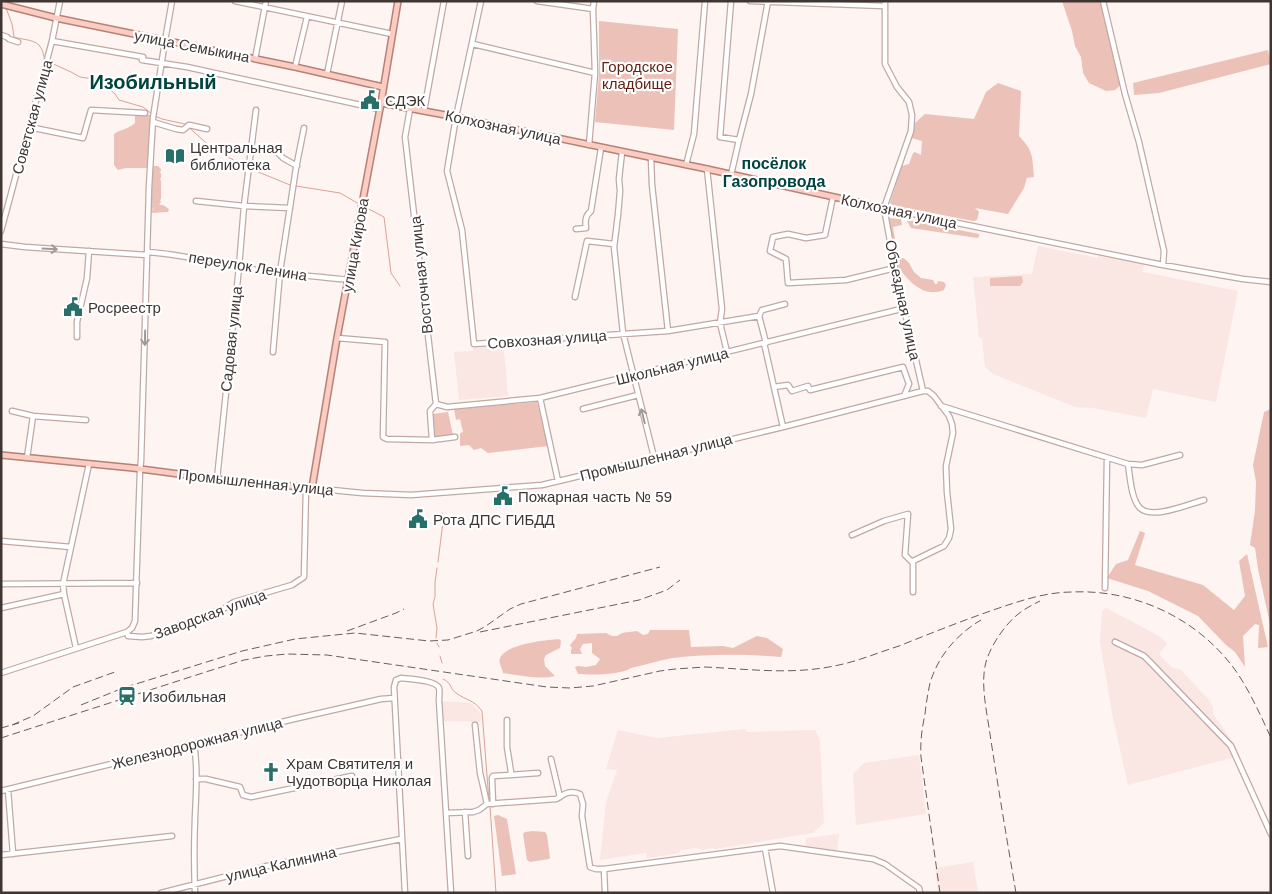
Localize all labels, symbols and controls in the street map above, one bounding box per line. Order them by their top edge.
street label: улица Семыкина [133,26,252,66]
street label: Советская улица [9,57,56,176]
park label: Городское кладбище [601,58,673,92]
district label: Изобильный [89,71,217,93]
public building icon: СДЭК [359,89,381,111]
place label: СДЭК [385,92,425,109]
street label: Колхозная улица [443,106,563,148]
place label: Центральная библиотека [190,139,283,173]
library icon: Центральная библиотека [164,145,186,167]
district label: посёлок Газопровода [723,155,825,190]
street label: Колхозная улица [839,190,959,232]
street label: улица Кирова [338,196,372,293]
street label: Восточная улица [406,215,436,335]
street label: Объездная улица [882,238,924,362]
one-way arrow [42,244,58,253]
street label: переулок Ленина [188,248,309,284]
street label: Садовая улица [217,285,245,393]
public building icon: Росреестр [62,296,84,318]
place label: Росреестр [88,299,161,316]
street label: Совхозная улица [487,326,608,352]
one-way arrow [140,330,150,346]
street label: Школьная улица [614,344,731,388]
one-way arrow [638,409,648,425]
street label: Промышленная улица [578,430,734,484]
street label: Промышленная улица [177,465,335,499]
public building icon: Пожарная часть № 59 [492,485,514,507]
place label: Пожарная часть № 59 [518,488,672,505]
public building icon: Рота ДПС ГИБДД [407,508,429,530]
place label: Рота ДПС ГИБДД [433,511,555,528]
street label: Заводская улица [152,586,269,642]
station icon: Изобильная [116,685,138,707]
place label: Изобильная [142,688,226,705]
street label: Железнодорожная улица [110,713,285,772]
place label: Храм Святителя и Чудотворца Николая [286,755,431,789]
church icon: Храм Святителя и Чудотворца Николая [260,761,282,783]
street label: улица Калинина [224,843,339,885]

